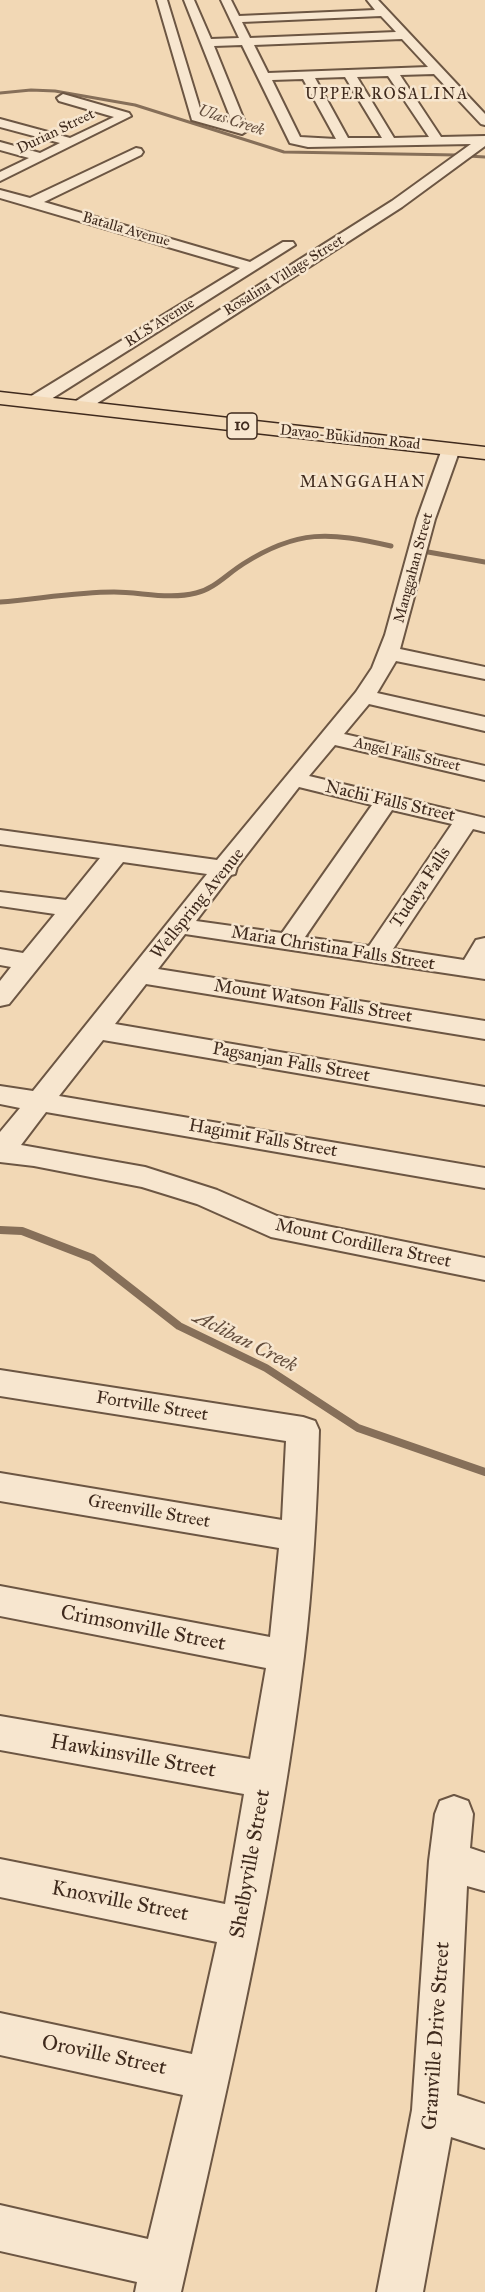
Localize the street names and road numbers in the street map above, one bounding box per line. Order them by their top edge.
street label: Durian Street [14,105,98,159]
street label: Batalla Avenue [80,209,172,251]
street label: Rosalina Village Street [221,232,347,320]
street label: RLS Avenue [122,295,198,351]
road number: 10 [227,413,257,439]
street label: Davao-Bukidnon Road [279,422,421,454]
street label: Manggahan Street [391,511,437,625]
street label: Angel Falls Street [352,734,462,776]
street label: Nachi Falls Street [323,777,457,827]
street label: Tudaya Falls [386,843,456,933]
street label: Wellspring Avenue [147,844,249,964]
street label: Maria Christina Falls Street [229,922,437,976]
street label: Mount Watson Falls Street [212,976,414,1028]
street label: Pagsanjan Falls Street [211,1039,371,1087]
street label: Hagimit Falls Street [187,1115,339,1163]
street label: Mount Cordillera Street [273,1215,453,1273]
street label: Fortville Street [94,1387,210,1427]
street label: Greenville Street [86,1491,212,1533]
street label: Crimsonville Street [58,1601,228,1657]
street label: Hawkinsville Street [48,1730,218,1784]
street label: Shelbyville Street [226,1788,276,1940]
street label: Knoxville Street [49,1876,191,1928]
street label: Granville Drive Street [418,1941,456,2131]
street label: Oroville Street [39,2030,169,2082]

